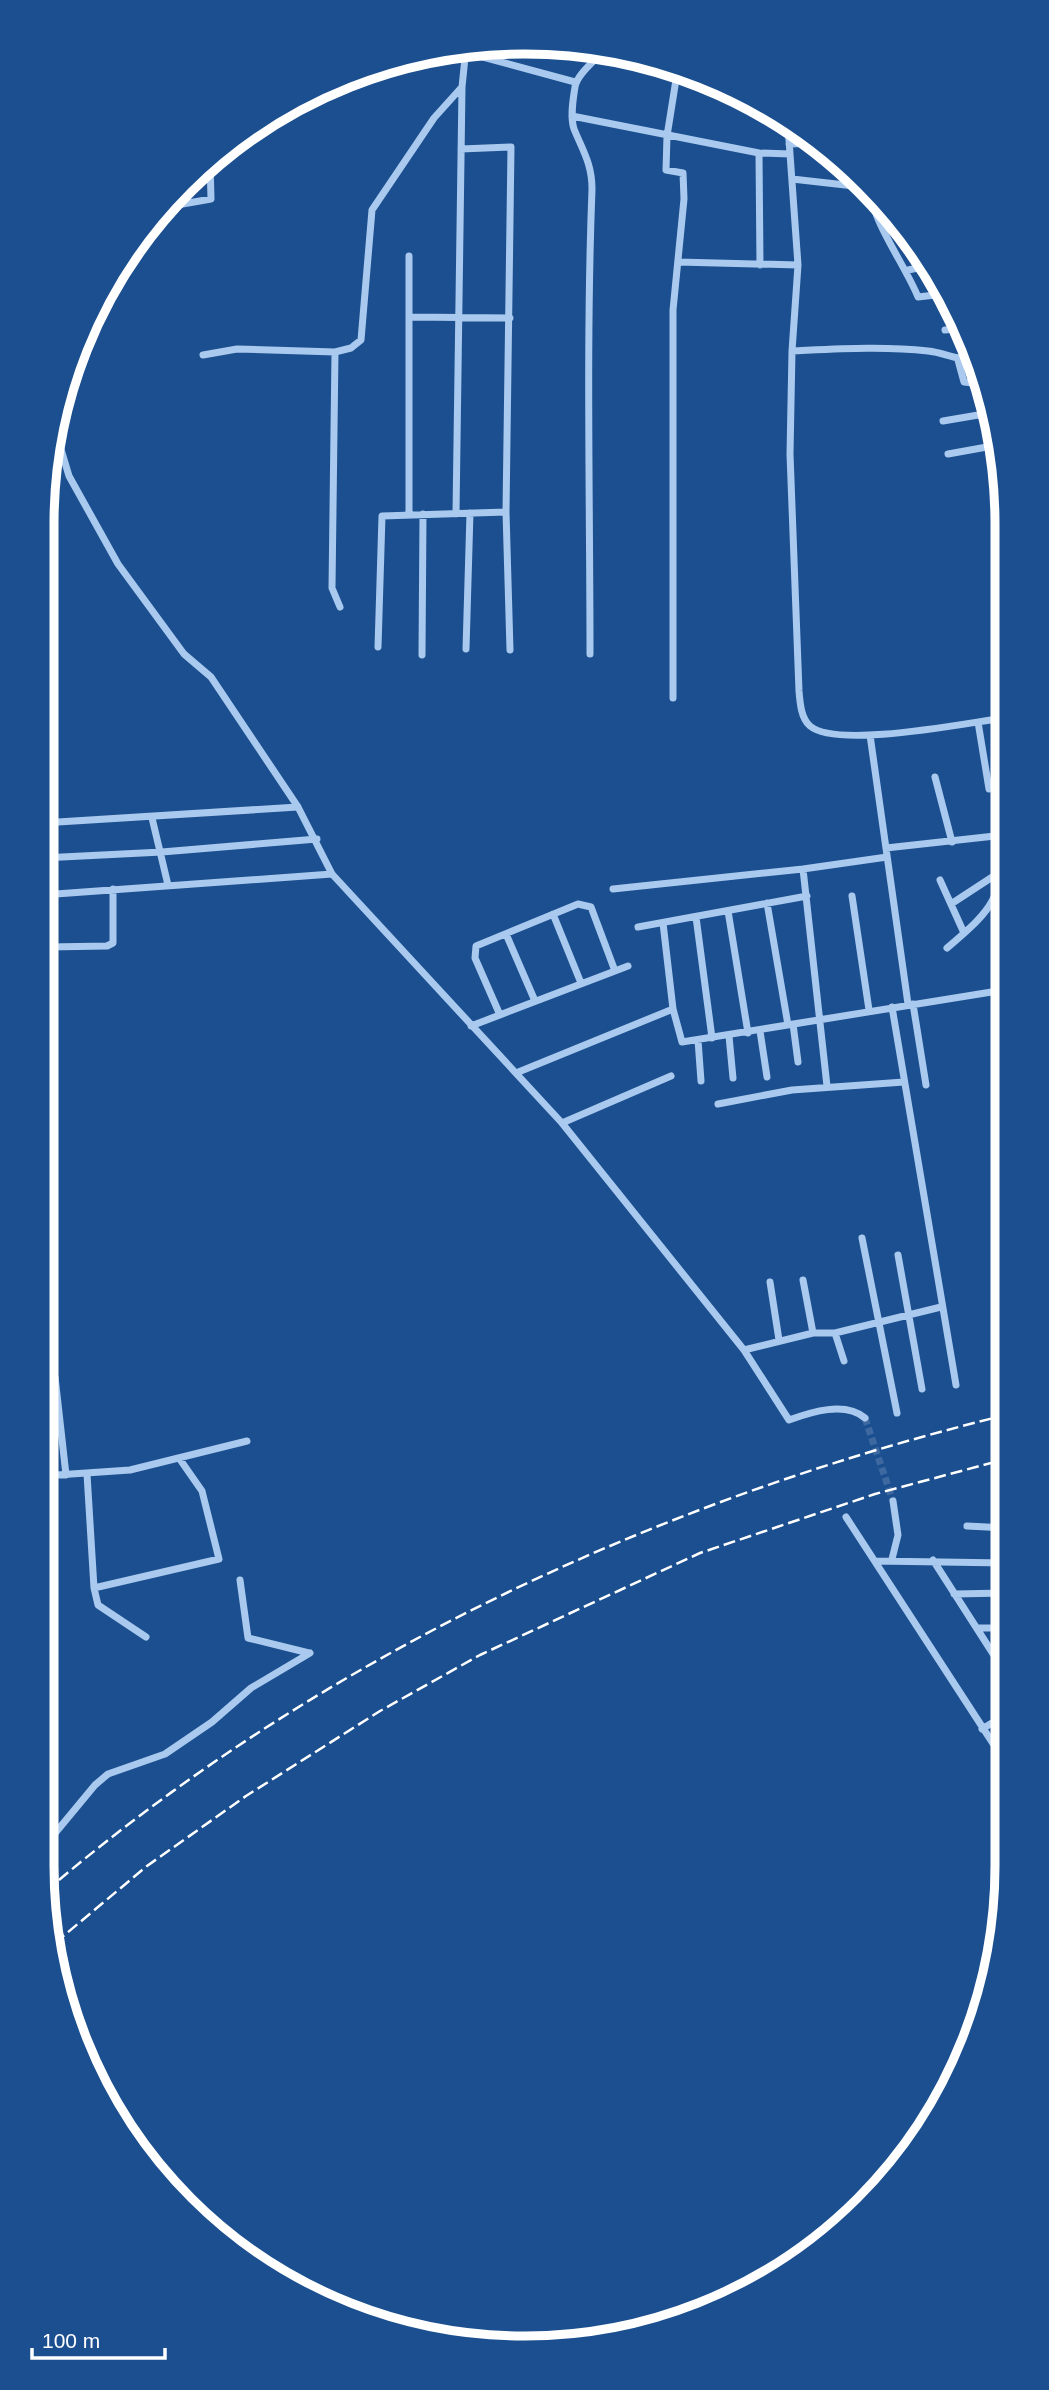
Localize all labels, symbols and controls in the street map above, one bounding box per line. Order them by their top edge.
scale bar [32,2316,164,2360]
text: 100 m [42,2329,100,2352]

